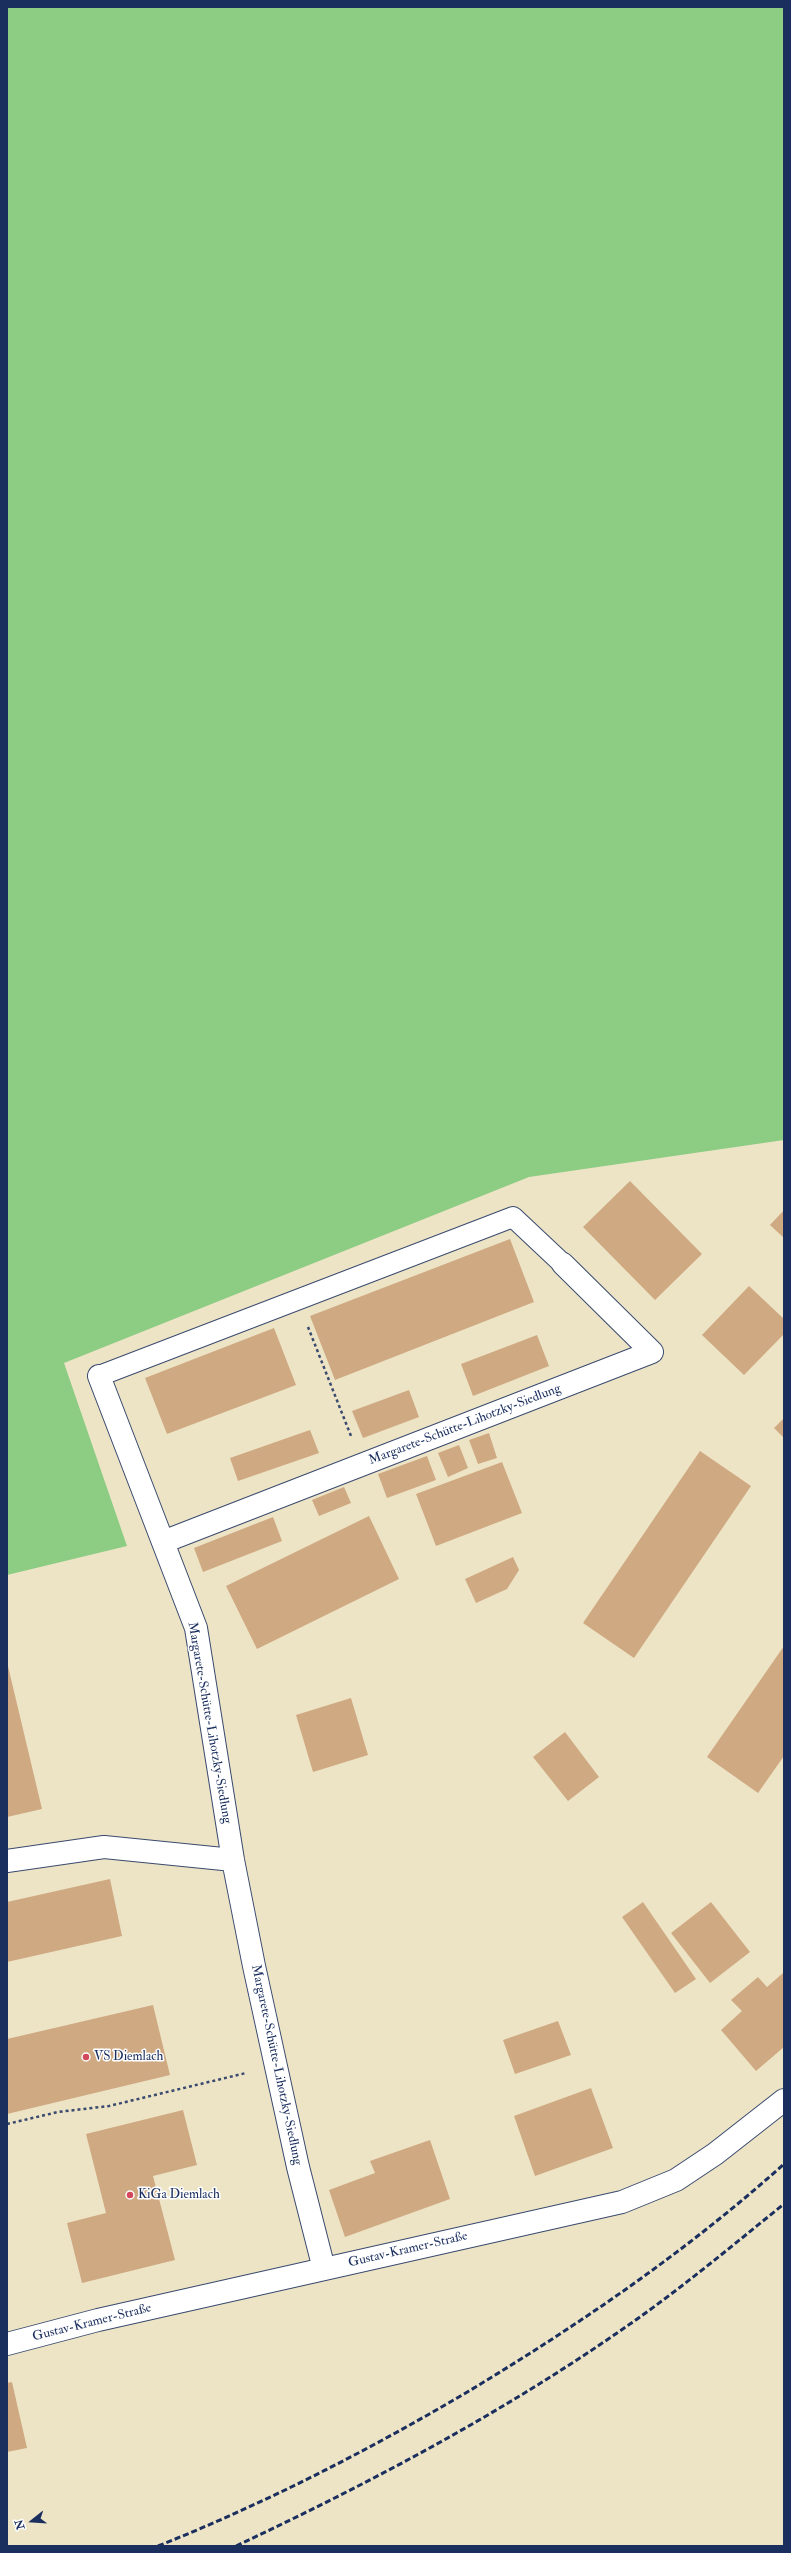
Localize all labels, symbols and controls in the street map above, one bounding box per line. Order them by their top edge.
street label: Margarete-Schütte-Lihotzky-Siedlung [367,1381,563,1469]
street label: Margarete-Schütte-Lihotzky-Siedlung [184,1621,234,1825]
street label: Margarete-Schütte-Lihotzky-Siedlung [247,1963,305,2167]
place label: VS Diemlach [94,2049,163,2065]
marker: VS Diemlach [81,2052,91,2062]
place label: KiGa Diemlach [138,2187,220,2203]
marker: KiGa Diemlach [125,2190,135,2200]
street label: Gustav-Kramer-Straße [347,2229,469,2271]
street label: Gustav-Kramer-Straße [31,2301,153,2345]
north arrow [12,2501,52,2541]
text: N [12,2518,28,2531]

